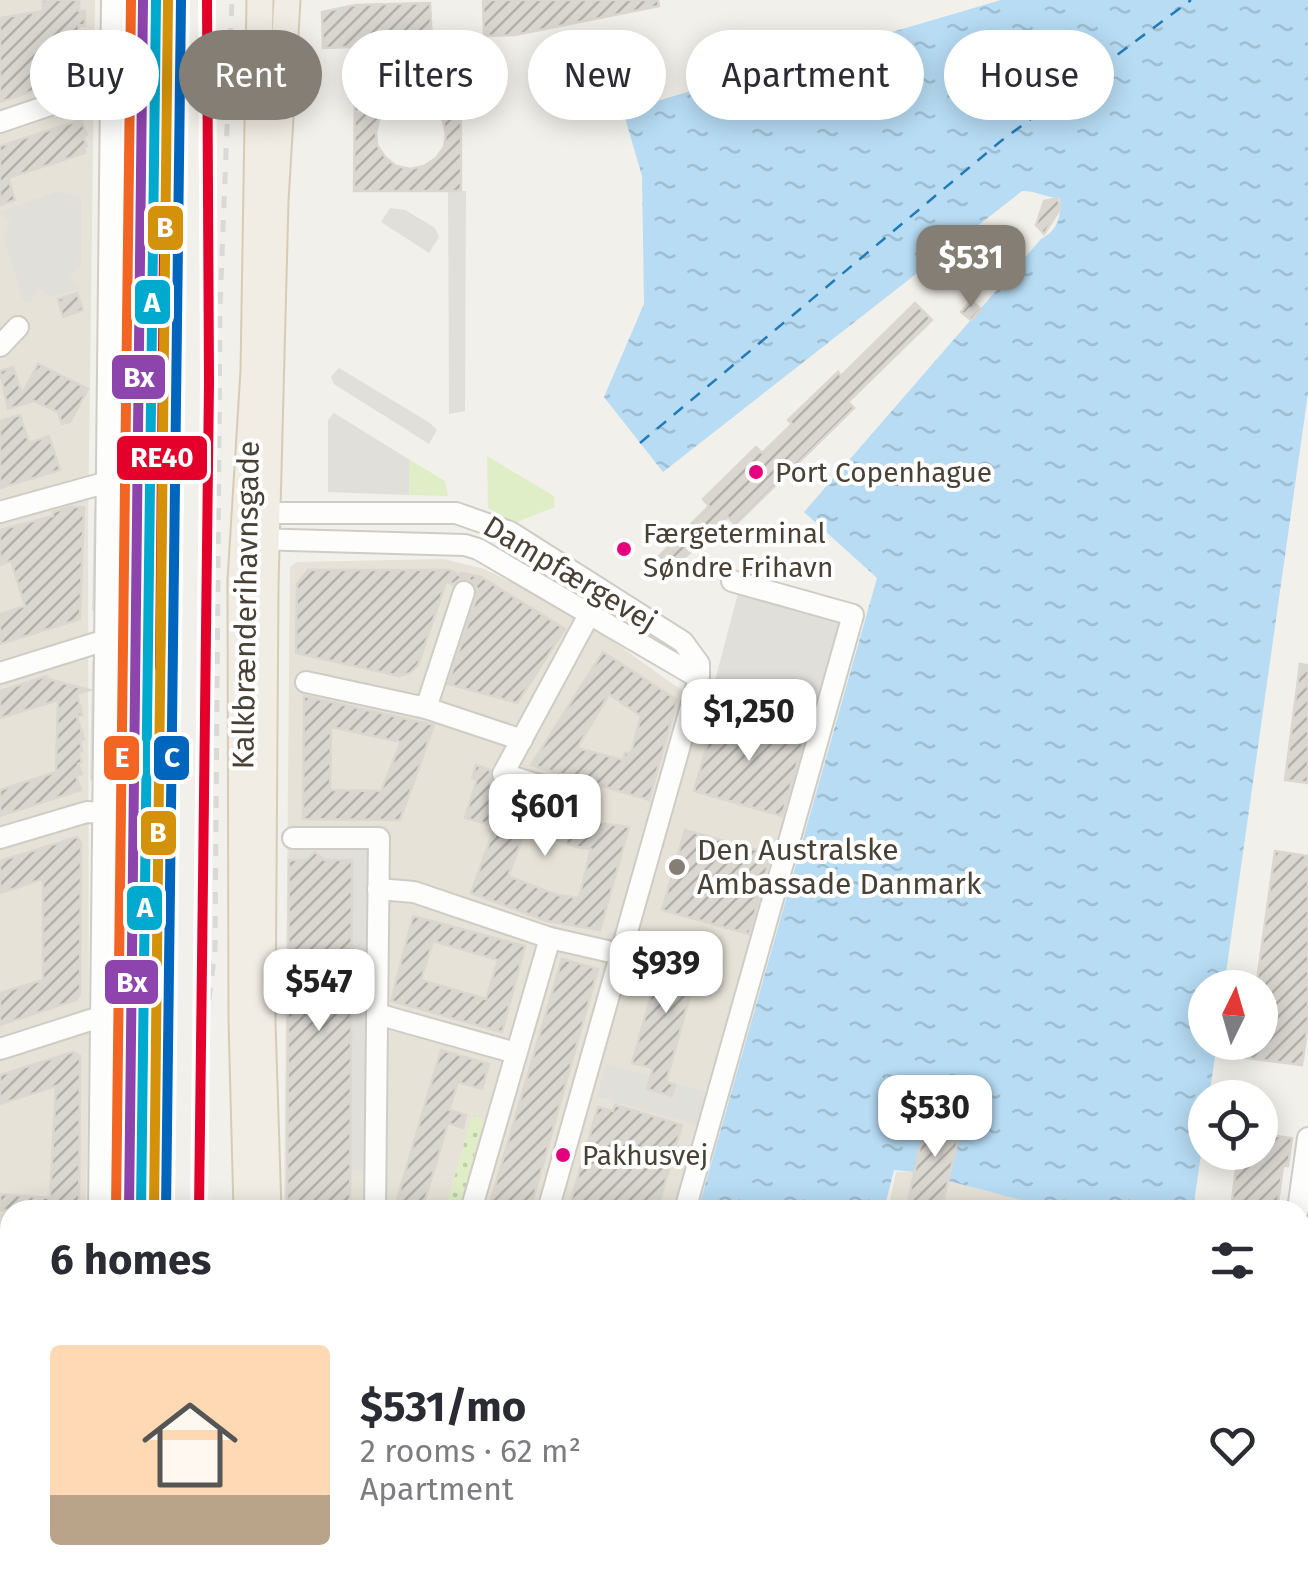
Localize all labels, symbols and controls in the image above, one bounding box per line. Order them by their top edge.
chip: Buy [30,30,159,120]
chip: Rent [179,30,322,120]
chip: Filters [342,30,508,120]
chip: New [528,30,666,120]
chip: Apartment [686,30,924,120]
chip: House [944,30,1114,120]
line badge: B [146,204,185,252]
text: B [156,211,174,244]
pin: $531 [912,225,1030,310]
text: $531 [938,238,1004,276]
line badge: A [133,278,172,326]
text: A [143,286,161,319]
line badge: Bx [110,353,167,401]
text: Bx [123,361,155,394]
line badge: RE40 [115,434,209,482]
street label: Kalkbrænderihavnsgade [225,440,267,770]
text: RE40 [130,441,194,474]
place label: Port Copenhague [775,456,992,489]
marker: Port Copenhague [746,462,766,482]
street label: Dampfærgevej [477,508,663,640]
place label: Færgeterminal Søndre Frihavn [643,517,833,584]
marker: Færgeterminal Søndre Frihavn [614,539,634,559]
pin: $1,250 [668,679,830,764]
text: $1,250 [703,692,795,730]
line badge: E [102,734,141,782]
line badge: C [152,734,191,782]
text: E [115,741,129,774]
text: C [164,741,180,774]
pin: $601 [486,774,604,859]
text: $601 [511,787,579,825]
line badge: B [139,809,178,857]
text: B [149,816,167,849]
place label: Den Australske Ambassade Danmark [697,832,982,902]
marker: Den Australske Ambassade Danmark [666,856,688,878]
line badge: A [125,884,164,932]
text: A [136,891,154,924]
pin: $939 [607,931,725,1016]
text: $939 [632,944,700,982]
pin: $547 [260,949,378,1034]
line badge: Bx [103,958,160,1006]
text: $547 [286,962,352,1000]
text: Bx [116,966,148,999]
north arrow [1188,970,1278,1060]
map controls [1188,970,1278,1170]
pin: $530 [876,1075,994,1160]
button: locate [1188,1080,1278,1170]
text: $530 [900,1088,970,1126]
place label: Pakhusvej [582,1139,708,1172]
marker: Pakhusvej [553,1145,573,1165]
icon: filters [1205,1233,1260,1288]
text: 6 homes [50,1235,211,1285]
text: $531/mo [360,1382,526,1432]
icon: home [130,1385,250,1505]
icon: heart [1205,1418,1260,1473]
text: 2 rooms · 62 m² [360,1432,581,1470]
text: Apartment [360,1470,514,1508]

